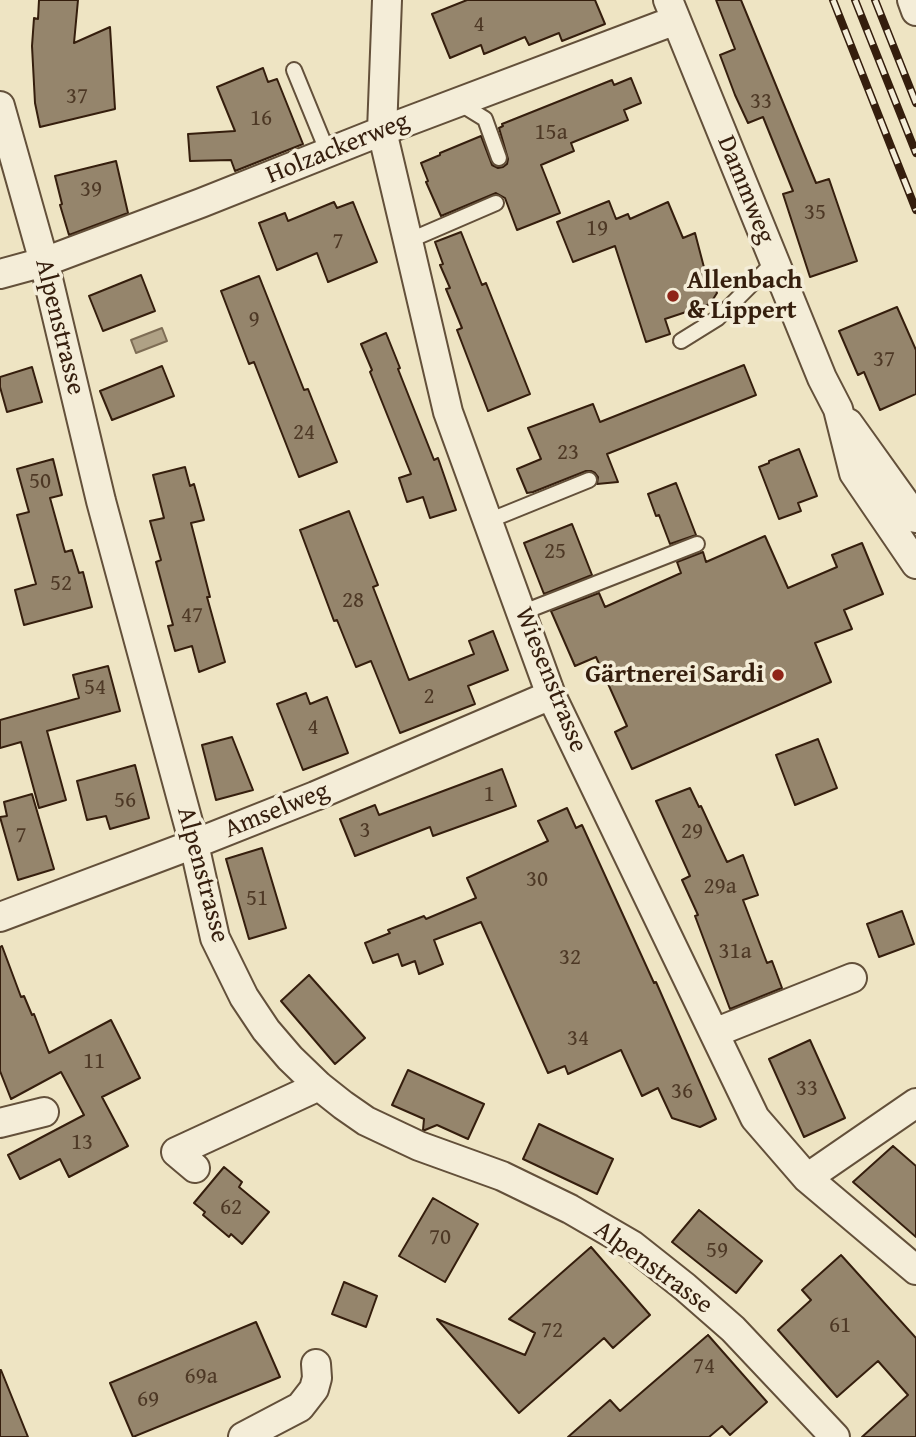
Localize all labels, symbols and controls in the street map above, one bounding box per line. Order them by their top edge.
house number: 4 [473,11,485,39]
house number: 37 [66,83,88,111]
house number: 33 [750,88,772,116]
house number: 16 [250,105,272,133]
street label: Holzackerweg [262,106,414,192]
house number: 15a [534,119,568,147]
street label: Dammweg [709,131,781,249]
house number: 39 [80,176,102,204]
house number: 35 [804,199,826,227]
house number: 19 [586,215,608,243]
house number: 7 [332,228,344,256]
street label: Alpenstrasse [27,256,91,398]
place label: Allenbach & Lippert [687,265,802,326]
marker: Allenbach & Lippert [665,288,681,304]
house number: 9 [248,306,260,334]
house number: 37 [873,346,895,374]
house number: 24 [293,419,315,447]
house number: 23 [557,439,579,467]
house number: 50 [29,468,51,496]
house number: 25 [544,538,566,566]
house number: 52 [50,570,72,598]
house number: 28 [342,587,364,615]
house number: 47 [181,602,203,630]
street label: Wiesenstrasse [507,603,593,757]
place label: Gärtnerei Sardi [585,659,764,691]
marker: Gärtnerei Sardi [770,667,786,683]
house number: 54 [84,674,106,702]
house number: 2 [423,683,435,711]
house number: 4 [307,714,319,742]
street label: Amselweg [220,776,334,846]
house number: 1 [483,781,495,809]
house number: 56 [114,787,136,815]
street label: Alpenstrasse [169,804,235,946]
house number: 3 [359,817,371,845]
house number: 29 [681,818,703,846]
house number: 7 [15,822,27,850]
house number: 30 [526,866,548,894]
house number: 29a [703,873,737,901]
house number: 51 [246,885,268,913]
house number: 31a [718,938,752,966]
house number: 32 [559,944,581,972]
house number: 34 [567,1025,589,1053]
house number: 11 [83,1048,105,1076]
house number: 33 [796,1075,818,1103]
house number: 36 [671,1078,693,1106]
house number: 13 [71,1129,93,1157]
house number: 62 [220,1194,242,1222]
street label: Alpenstrasse [588,1215,718,1321]
house number: 70 [429,1224,451,1252]
house number: 59 [706,1237,728,1265]
house number: 61 [829,1312,851,1340]
house number: 72 [541,1317,563,1345]
house number: 74 [693,1353,715,1381]
house number: 69a [184,1363,218,1391]
house number: 69 [137,1386,159,1414]

